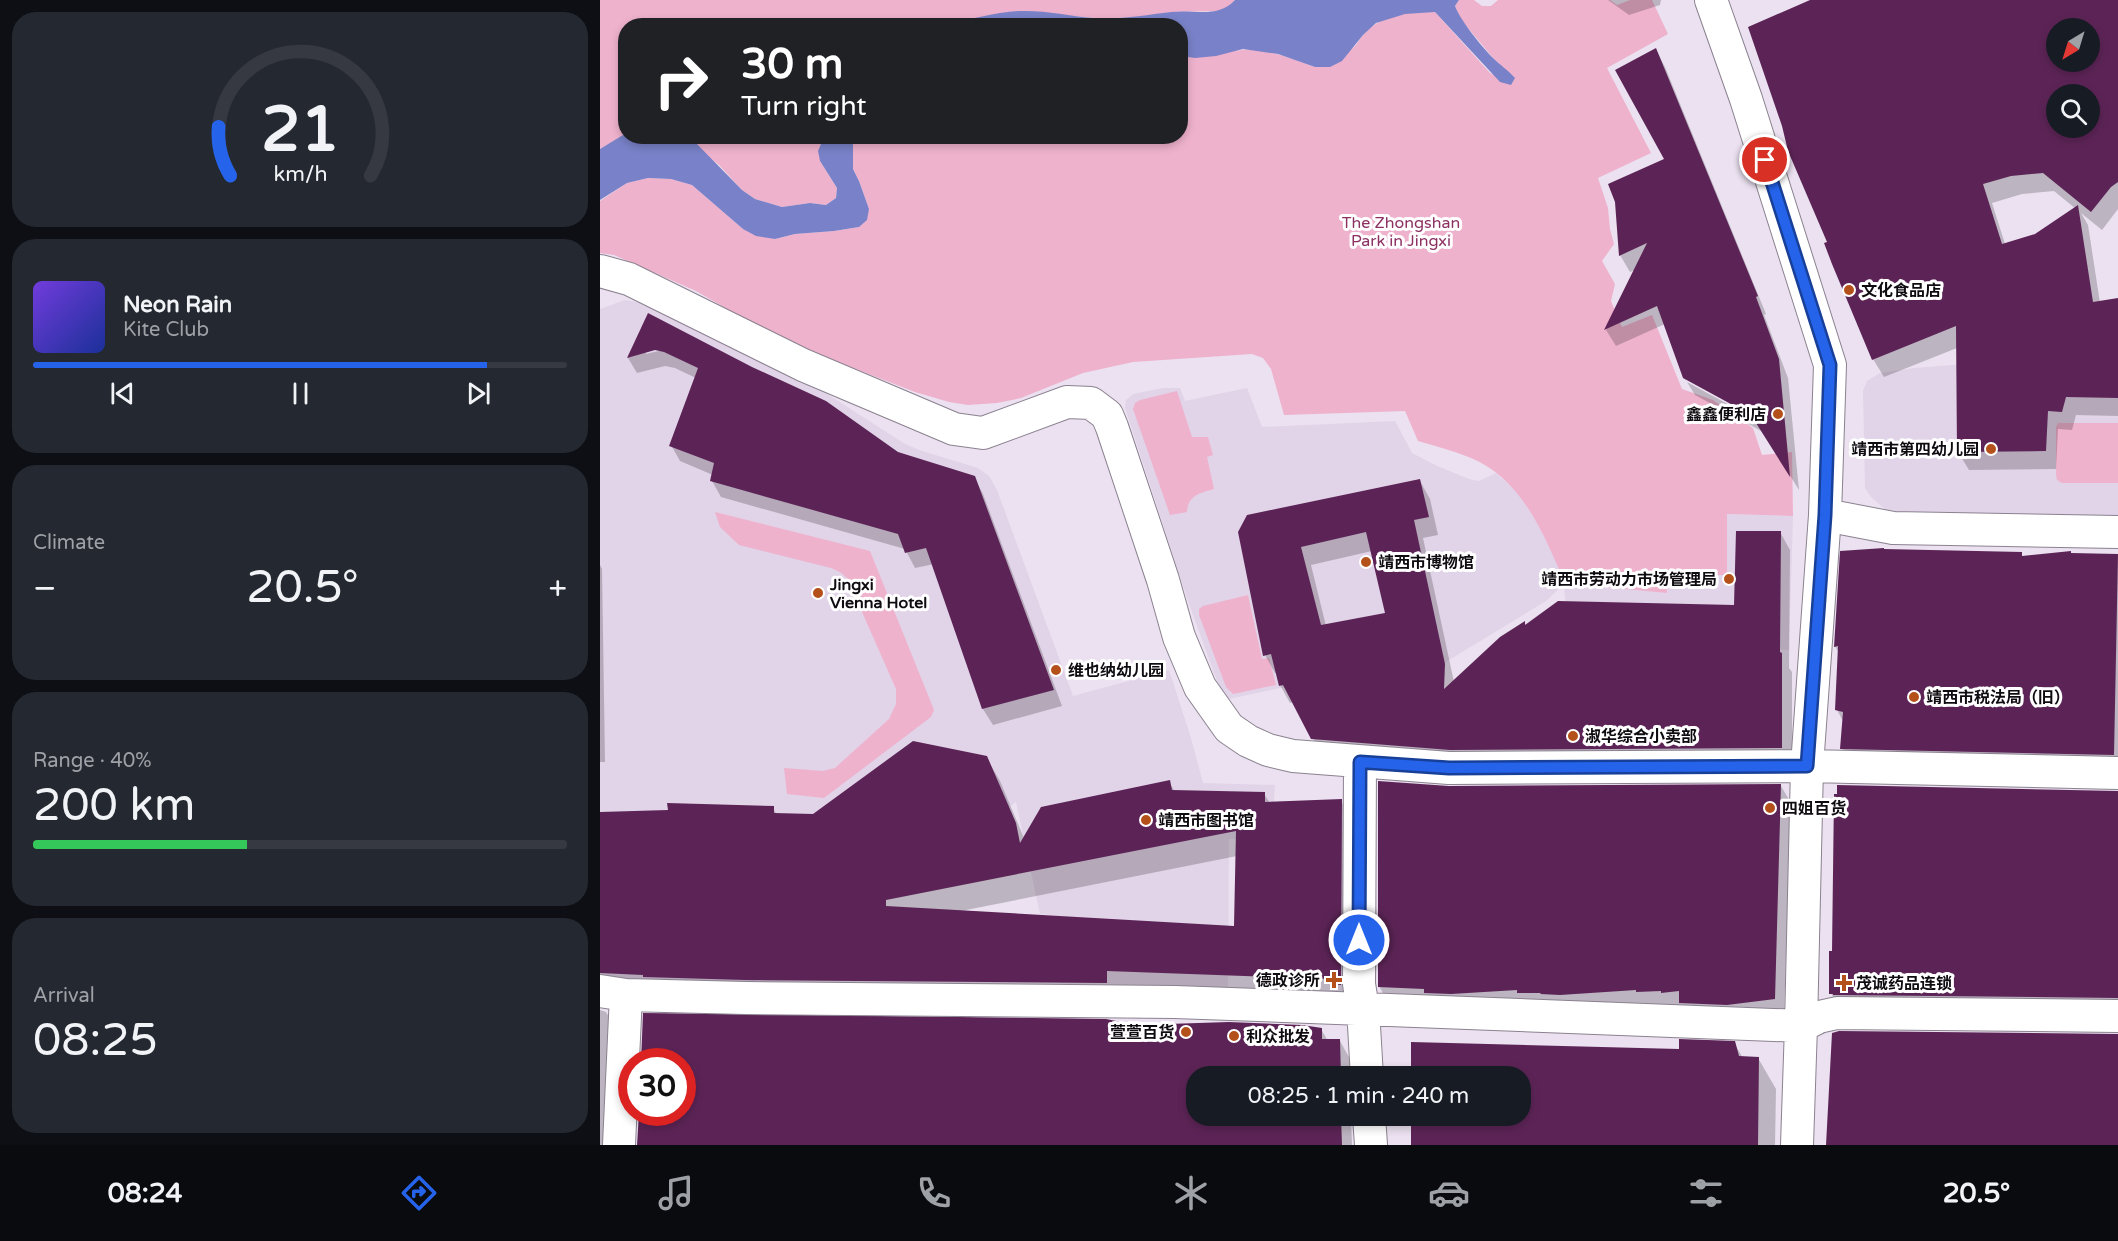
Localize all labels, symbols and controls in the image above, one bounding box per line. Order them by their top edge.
north arrow [2046,18,2100,72]
map controls [2046,18,2100,138]
text: 30 m [741,39,843,90]
icon: right [642,42,720,120]
button: search [2046,84,2100,138]
text: Turn right [741,90,867,123]
text: 21 [261,93,339,168]
pin [1739,134,1790,185]
icon: arrive [1748,143,1781,176]
text: km/h [273,162,327,188]
park label: The Zhongshan Park in Jingxi [1342,213,1460,251]
place label: 文化食品店 [1861,281,1941,301]
marker: 文化食品店 [1842,283,1856,297]
text: Neon Rain [123,292,232,318]
text: Kite Club [123,318,209,342]
icon: previous [106,377,139,410]
icon: pause [284,377,317,410]
icon: next [462,377,495,410]
place label: 鑫鑫便利店 [1686,405,1766,425]
marker: 鑫鑫便利店 [1771,407,1785,421]
place label: 靖西市第四幼儿园 [1851,440,1979,460]
marker: 靖西市第四幼儿园 [1984,442,1998,456]
text: Climate [33,531,105,555]
place label: 靖西市博物馆 [1378,553,1474,573]
marker: 靖西市博物馆 [1359,555,1373,569]
text: 20.5° [246,561,359,615]
text: − [33,569,57,608]
text: + [548,569,567,608]
place label: 靖西市劳动力市场管理局 [1541,570,1717,590]
marker: 靖西市劳动力市场管理局 [1722,572,1736,586]
place label: Jingxi Vienna Hotel [829,575,927,613]
marker: Jingxi Vienna Hotel [811,586,825,600]
place label: 维也纳幼儿园 [1068,661,1164,681]
marker: 维也纳幼儿园 [1049,663,1063,677]
place label: 靖西市税法局（旧） [1926,688,2070,708]
marker: 靖西市税法局（旧） [1907,690,1921,704]
place label: 淑华综合小卖部 [1585,727,1697,747]
marker: 淑华综合小卖部 [1566,729,1580,743]
text: Range · 40% [33,749,152,773]
text: 200 km [33,779,195,833]
place label: 四姐百货 [1782,799,1846,819]
marker: 四姐百货 [1763,801,1777,815]
place label: 靖西市图书馆 [1158,811,1254,831]
marker: 靖西市图书馆 [1139,813,1153,827]
position arrow [1327,908,1391,972]
place label: 德政诊所 [1256,971,1320,991]
marker: 德政诊所 [1325,971,1343,989]
place label: 茂诚药品连锁 [1856,974,1952,994]
marker: 茂诚药品连锁 [1837,976,1851,990]
text: Arrival [33,984,95,1008]
text: 08:25 [33,1014,158,1068]
place label: 萱萱百货 [1110,1023,1174,1043]
marker: 萱萱百货 [1179,1025,1193,1039]
place label: 利众批发 [1246,1027,1310,1047]
marker: 利众批发 [1227,1029,1241,1043]
speed limit sign: 30 [618,1048,696,1126]
text: 08:25 · 1 min · 240 m [1248,1083,1469,1109]
icon: directions [398,1172,440,1214]
icon: music [655,1172,697,1214]
icon: phone [913,1172,955,1214]
icon: climate [1170,1172,1212,1214]
icon: car [1428,1172,1470,1214]
icon: filters [1685,1172,1727,1214]
text: 08:24 [108,1177,183,1210]
text: 20.5° [1943,1177,2010,1210]

